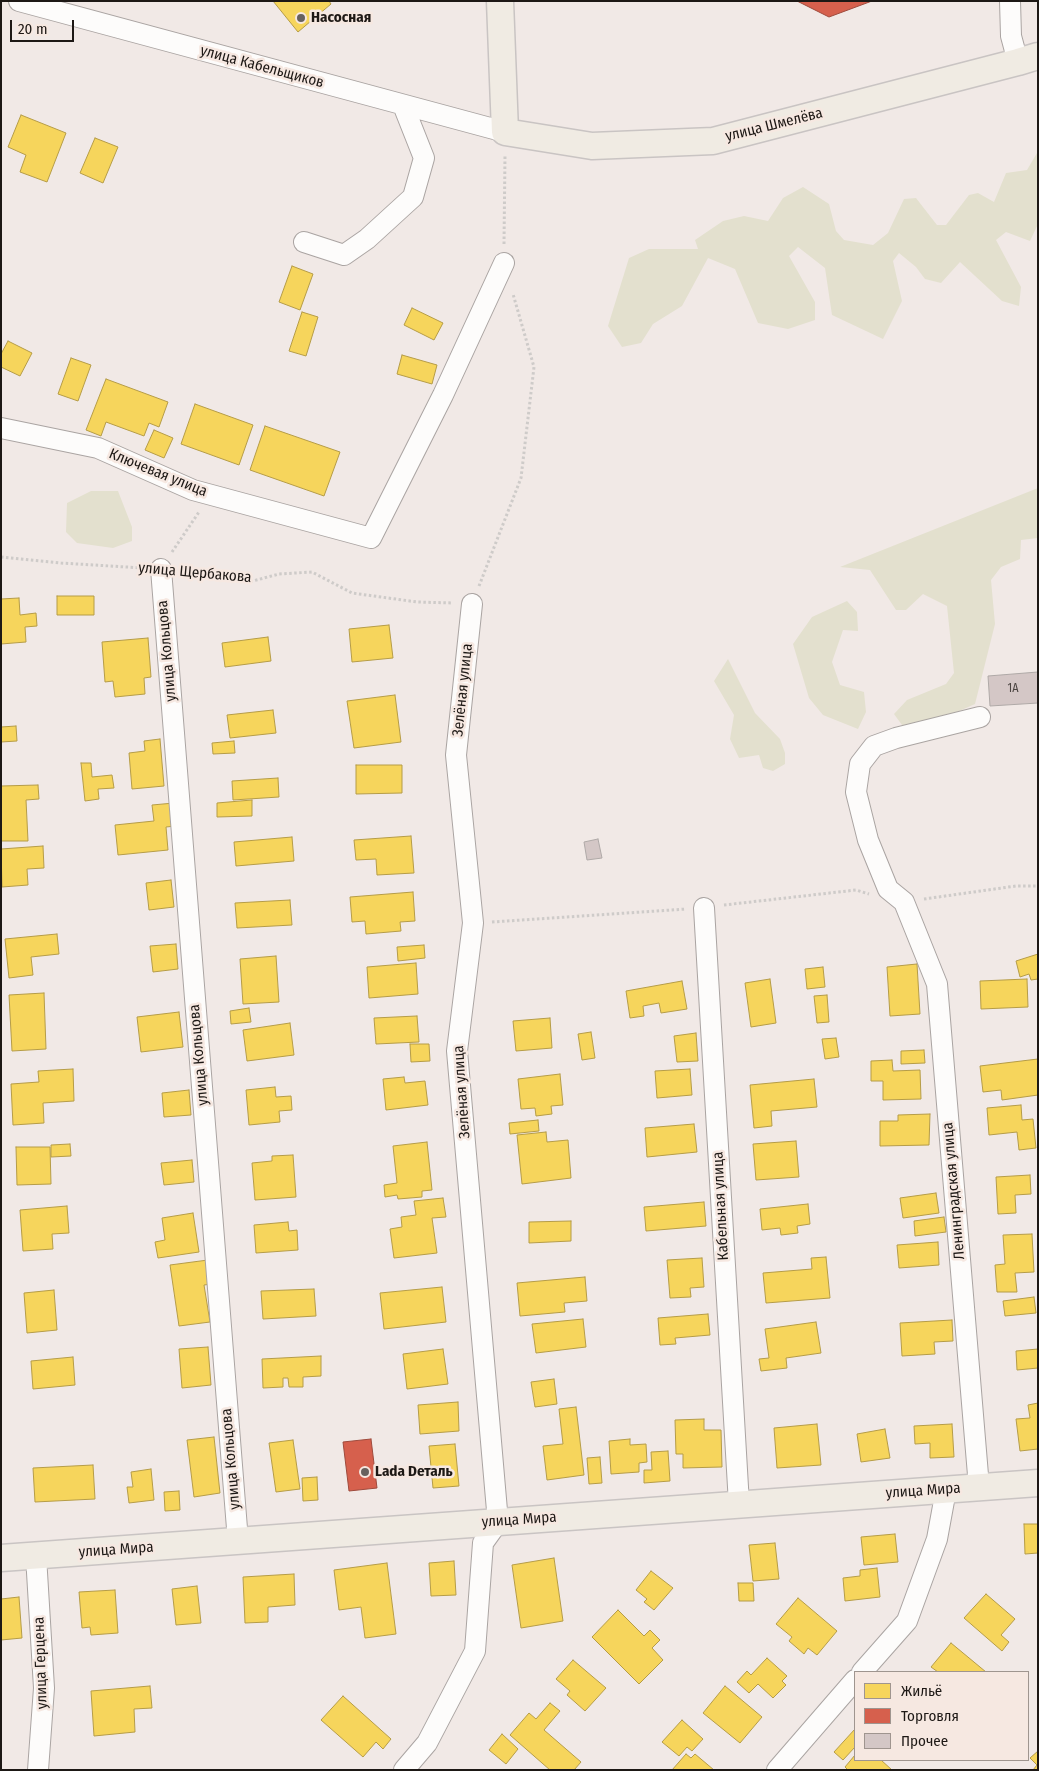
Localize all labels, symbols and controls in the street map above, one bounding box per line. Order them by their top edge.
place label: Насосная [311,9,371,27]
scale bar [12,10,76,42]
marker: Насосная [295,12,307,24]
text: 20 m [18,20,48,38]
street label: улица Кабельщиков [198,42,326,92]
street label: улица Шмелёва [723,104,825,146]
street label: Ключевая улица [106,445,210,501]
street label: улица Щербакова [138,559,252,587]
street label: улица Кольцова [154,600,180,702]
street label: Зелёная улица [449,643,477,737]
house number: 1А [1008,682,1018,696]
street label: улица Кольцова [186,1004,212,1106]
street label: Зелёная улица [450,1045,474,1139]
street label: Ленинградская улица [939,1122,969,1260]
street label: Кабельная улица [709,1151,733,1261]
street label: улица Кольцова [218,1408,244,1510]
place label: Lada Dеталь [375,1463,453,1481]
marker: Lada Dеталь [359,1466,371,1478]
street label: улица Мира [885,1479,961,1503]
street label: улица Мира [481,1508,557,1532]
street label: улица Мира [78,1538,154,1562]
street label: улица Герцена [30,1616,52,1710]
legend [854,1671,1029,1761]
text: Жильё [901,1682,942,1700]
text: Торговля [901,1707,959,1725]
text: Прочее [901,1732,948,1750]

